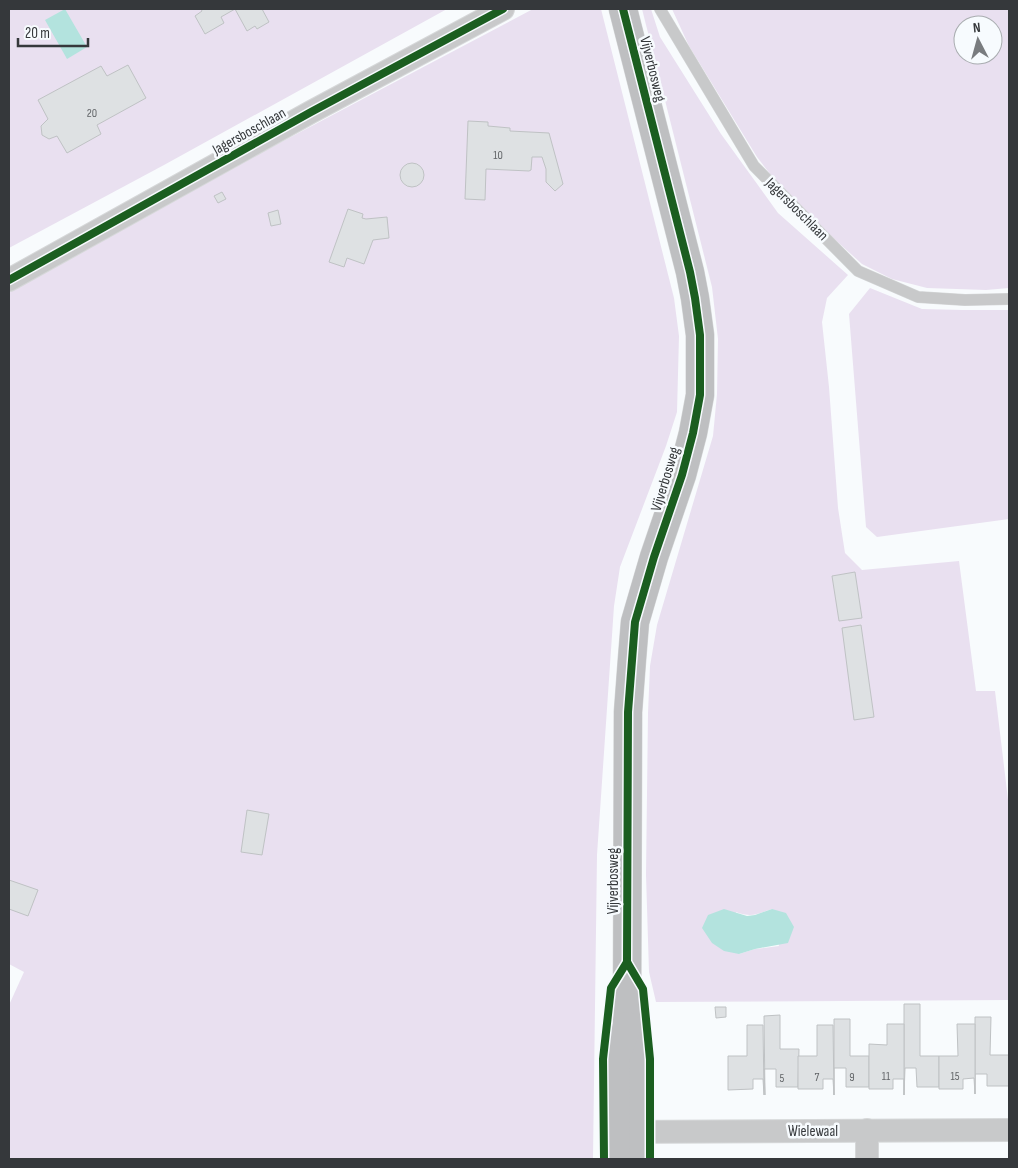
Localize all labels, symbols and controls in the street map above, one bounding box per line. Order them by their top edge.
scale bar [18,15,88,47]
north arrow [953,15,1003,65]
text: N [972,19,981,36]
text: 20 m [25,24,50,43]
street label: Vijverbosweg [635,35,670,104]
street label: Jagersboschlaan [208,103,289,160]
house number: 20 [87,106,97,121]
house number: 10 [493,148,503,163]
street label: Jagersboschlaan [760,173,832,245]
street label: Vijverbosweg [647,445,684,514]
street label: Vijverbosweg [604,848,623,914]
house number: 11 [882,1069,891,1084]
house number: 15 [950,1069,960,1084]
house number: 7 [815,1070,820,1085]
house number: 9 [849,1070,855,1085]
house number: 5 [780,1071,785,1086]
street label: Wielewaal [788,1122,838,1141]

